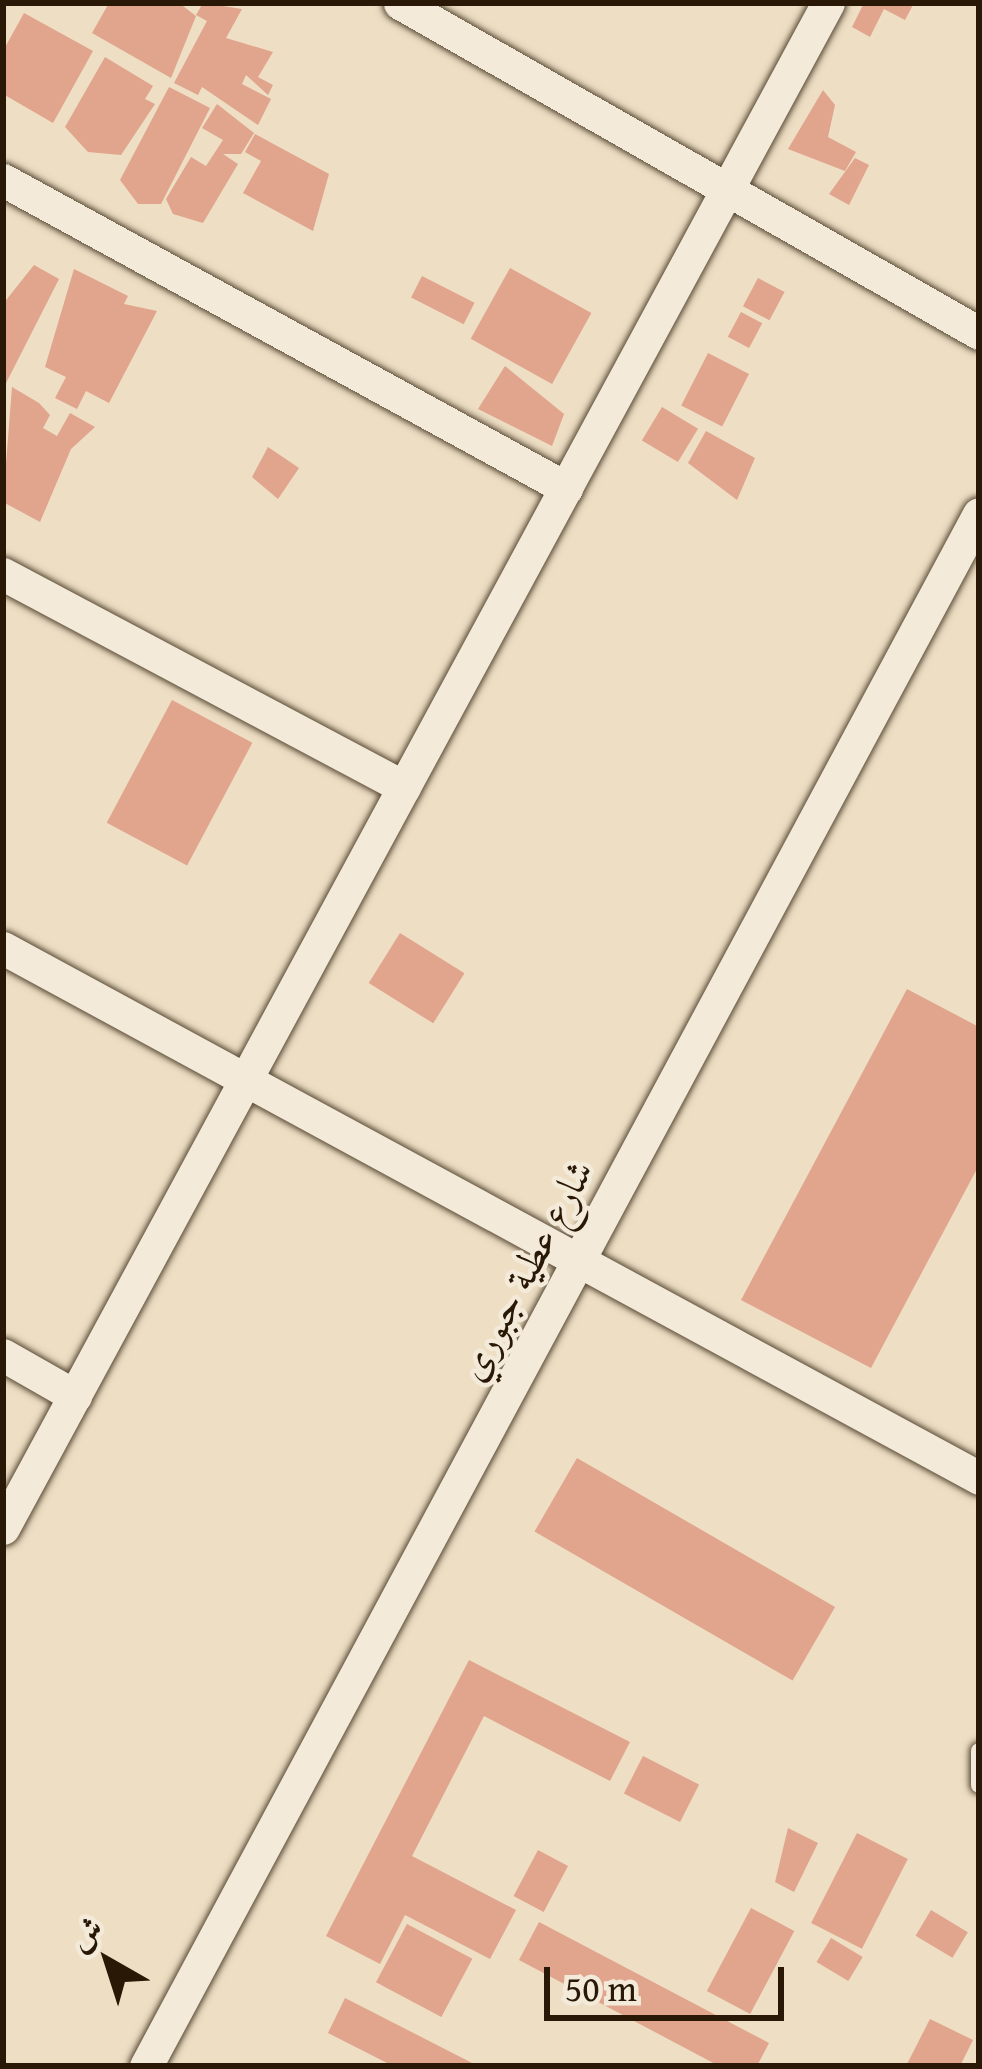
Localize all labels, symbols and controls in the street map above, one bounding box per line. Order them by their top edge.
street label: شارع عطية جبوري [447,1152,603,1388]
north arrow [48,1901,168,2021]
text: ش [58,1904,113,1962]
scale bar [550,1943,790,2017]
text: 50 m [565,1961,637,2014]

